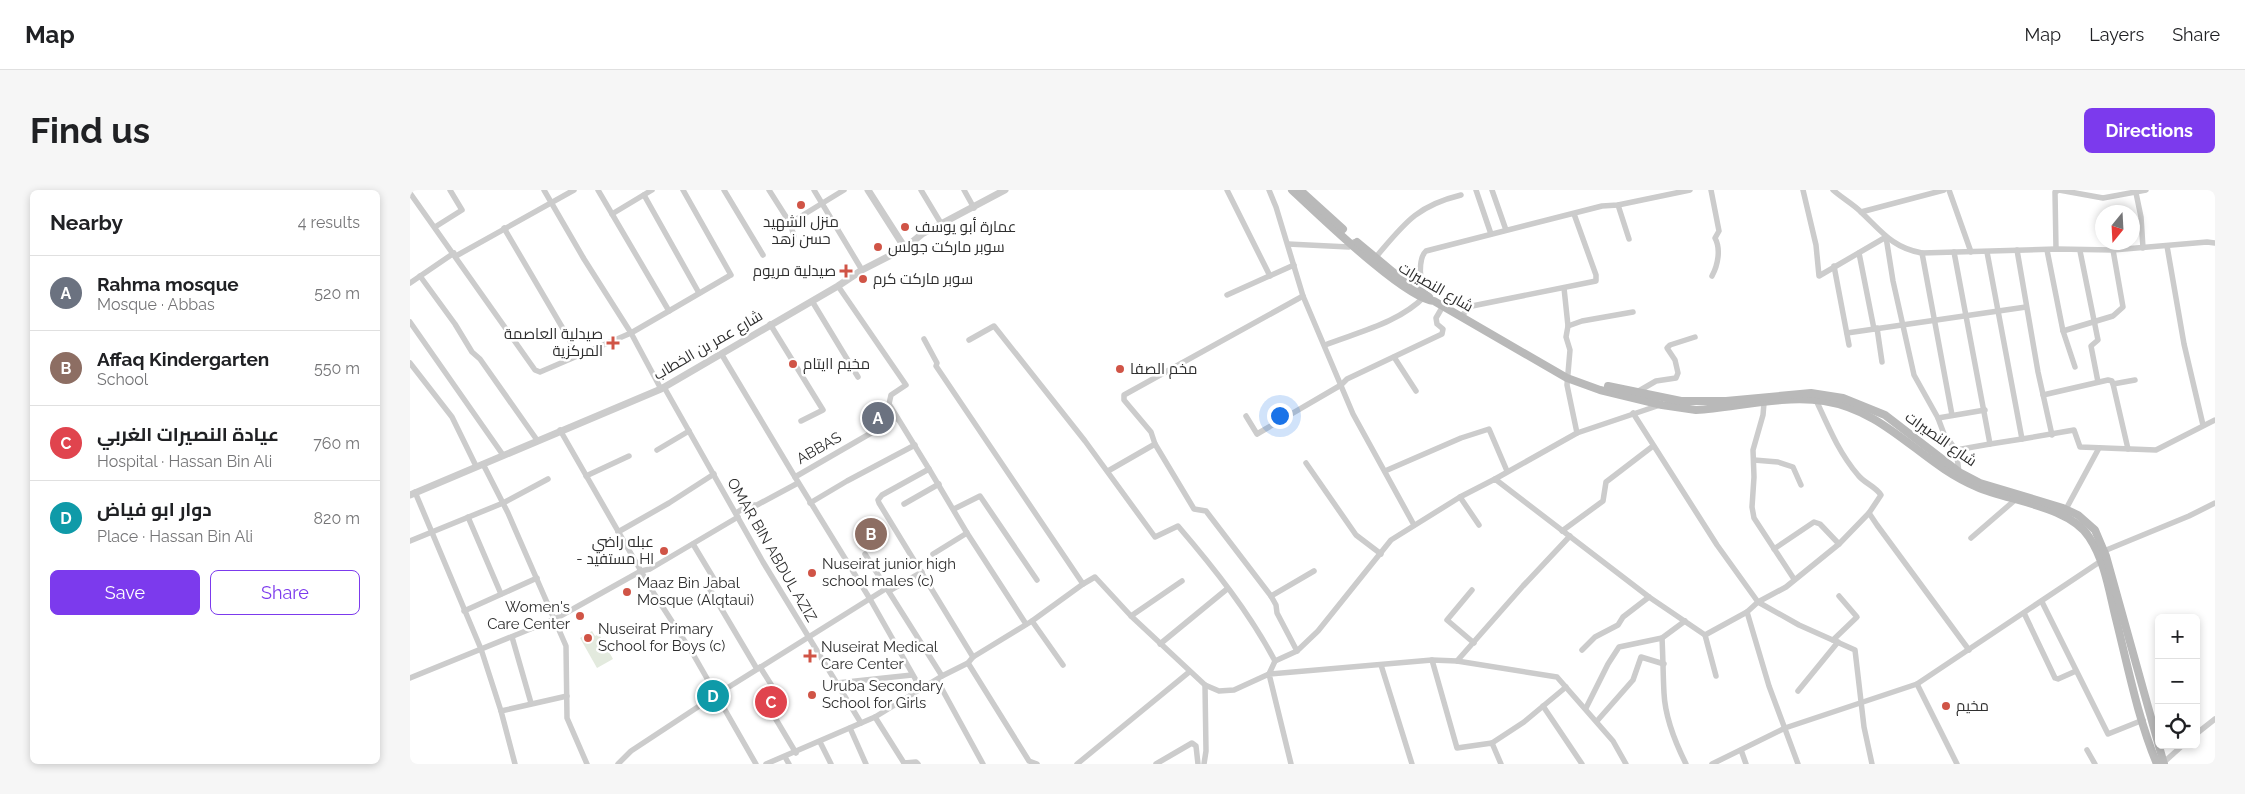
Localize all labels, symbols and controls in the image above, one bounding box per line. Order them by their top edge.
text: Map [25,20,75,49]
text: Map [2025,24,2061,45]
text: Layers [2089,24,2144,45]
text: Share [2172,24,2220,45]
button: Directions [2084,108,2215,153]
text: Find us [30,110,150,151]
marker: منزل الشهيد حسن زهد [795,199,807,211]
north arrow [2095,205,2140,250]
text: Nearby [50,210,123,235]
text: 4 results [298,213,360,232]
place label: منزل الشهيد حسن زهد [763,213,839,249]
place label: عمارة أبو يوسف [915,217,1016,236]
marker: عمارة أبو يوسف [899,221,911,233]
place label: سوبر ماركت جولس [888,238,1005,257]
marker: سوبر ماركت جولس [872,241,884,253]
street label: شارع النصيرات [1395,258,1476,317]
place label: صيدلية مريوم [753,262,836,281]
marker: صيدلية مريوم [840,265,852,277]
place label: سوبر ماركت كرم [873,270,973,289]
text: Rahma mosque [97,273,239,295]
marker: سوبر ماركت كرم [857,273,869,285]
text: A [61,284,71,303]
text: 520 m [314,284,360,303]
text: Mosque · Abbas [97,295,215,314]
street label: شارع عمر بن الخطاب [650,306,767,385]
place label: صيدلية العاصمة المركزية [504,325,603,360]
marker: صيدلية العاصمة المركزية [607,337,619,349]
text: Affaq Kindergarten [97,348,269,370]
place label: مخيم اايتام [803,355,870,374]
marker: مخيم اايتام [787,358,799,370]
text: B [61,359,71,378]
text: 550 m [314,359,360,378]
place label: مخم الصفا [1130,360,1197,379]
marker: مخم الصفا [1114,363,1126,375]
text: School [97,370,148,389]
pin: A [862,399,894,437]
your location [1267,403,1293,429]
street label: شارع النصيرات [1901,408,1980,472]
text: عيادة النصيرات الغربي [97,423,279,445]
street label: ABBAS [793,428,845,468]
text: C [61,434,71,453]
text: 760 m [313,434,360,453]
text: Hospital · Hassan Bin Ali [97,452,272,471]
street label: OMAR BIN ABDUL AZIZ [723,475,821,625]
text: دوار ابو فياض [97,498,212,520]
text: D [60,509,72,528]
text: 820 m [314,509,360,528]
pin: B [855,515,887,553]
text: Place · Hassan Bin Ali [97,527,253,546]
place label: عبله راضي - مستفيد HI [576,533,654,568]
marker: عبله راضي - مستفيد HI [658,545,670,557]
place label: Nuseirat junior high school males (c) [822,555,956,590]
marker: Nuseirat junior high school males (c) [806,567,818,579]
button: Save [50,570,200,615]
button: Share [210,570,360,615]
place label: Maaz Bin Jabal Mosque (Alqtaui) [637,574,754,609]
marker: Maaz Bin Jabal Mosque (Alqtaui) [621,586,633,598]
place label: Women's Care Center [487,598,571,633]
marker: Women's Care Center [574,610,586,622]
map controls [2155,614,2200,749]
button: + [2155,614,2200,659]
place label: Nuseirat Primary School for Boys (c) [598,620,725,655]
marker: Nuseirat Primary School for Boys (c) [582,632,594,644]
place label: Nuseirat Medical Care Center [821,638,939,673]
marker: Nuseirat Medical Care Center [803,649,817,663]
button: − [2155,659,2200,704]
pin: D [697,677,729,715]
place label: Uruba Secondary School for Girls [822,677,943,712]
pin: C [755,683,787,721]
marker: Uruba Secondary School for Girls [806,689,818,701]
place label: مخيم [1956,697,1989,716]
marker: مخيم [1940,700,1952,712]
button: locate [2155,704,2200,749]

